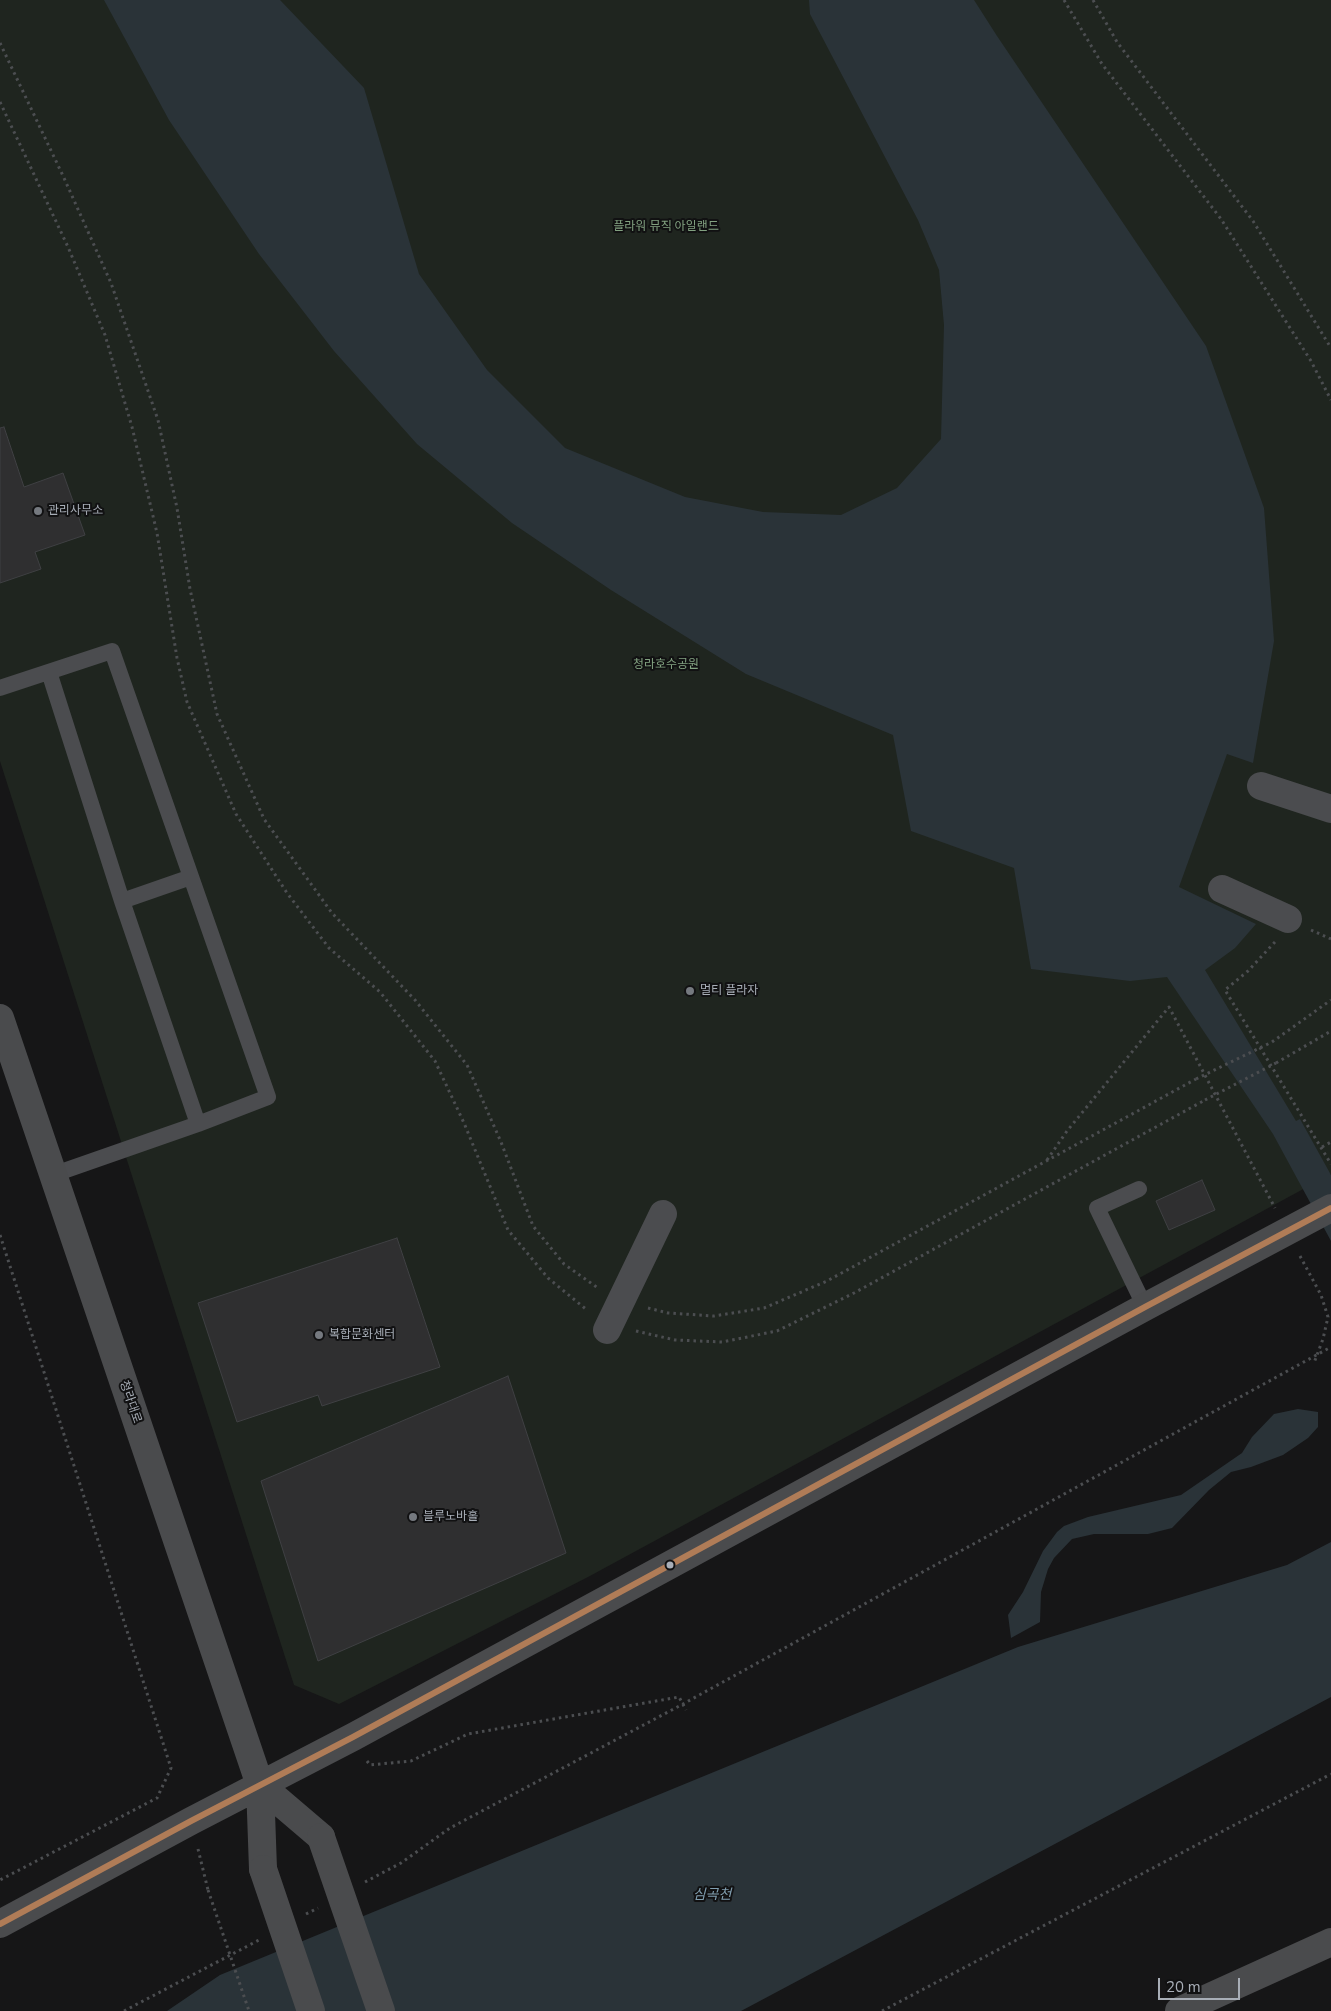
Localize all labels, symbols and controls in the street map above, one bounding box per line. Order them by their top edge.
park label: 플라워 뮤직 아일랜드 [613,220,719,234]
place label: 관리사무소 [48,504,103,518]
marker: 관리사무소 [32,505,44,517]
park label: 청라호수공원 [633,658,699,672]
place label: 멀티 플라자 [700,984,758,998]
marker: 멀티 플라자 [684,985,696,997]
place label: 복합문화센터 [329,1328,395,1342]
marker: 복합문화센터 [313,1329,325,1341]
street label: 청라대로 [116,1379,144,1425]
place label: 블루노바홀 [423,1510,478,1524]
marker: 블루노바홀 [407,1511,419,1523]
unlabelled marker [665,1560,675,1570]
water label: 심곡천 [693,1888,731,1904]
scale bar [1161,1968,1244,2000]
text: 20 m [1166,1977,1201,1997]

